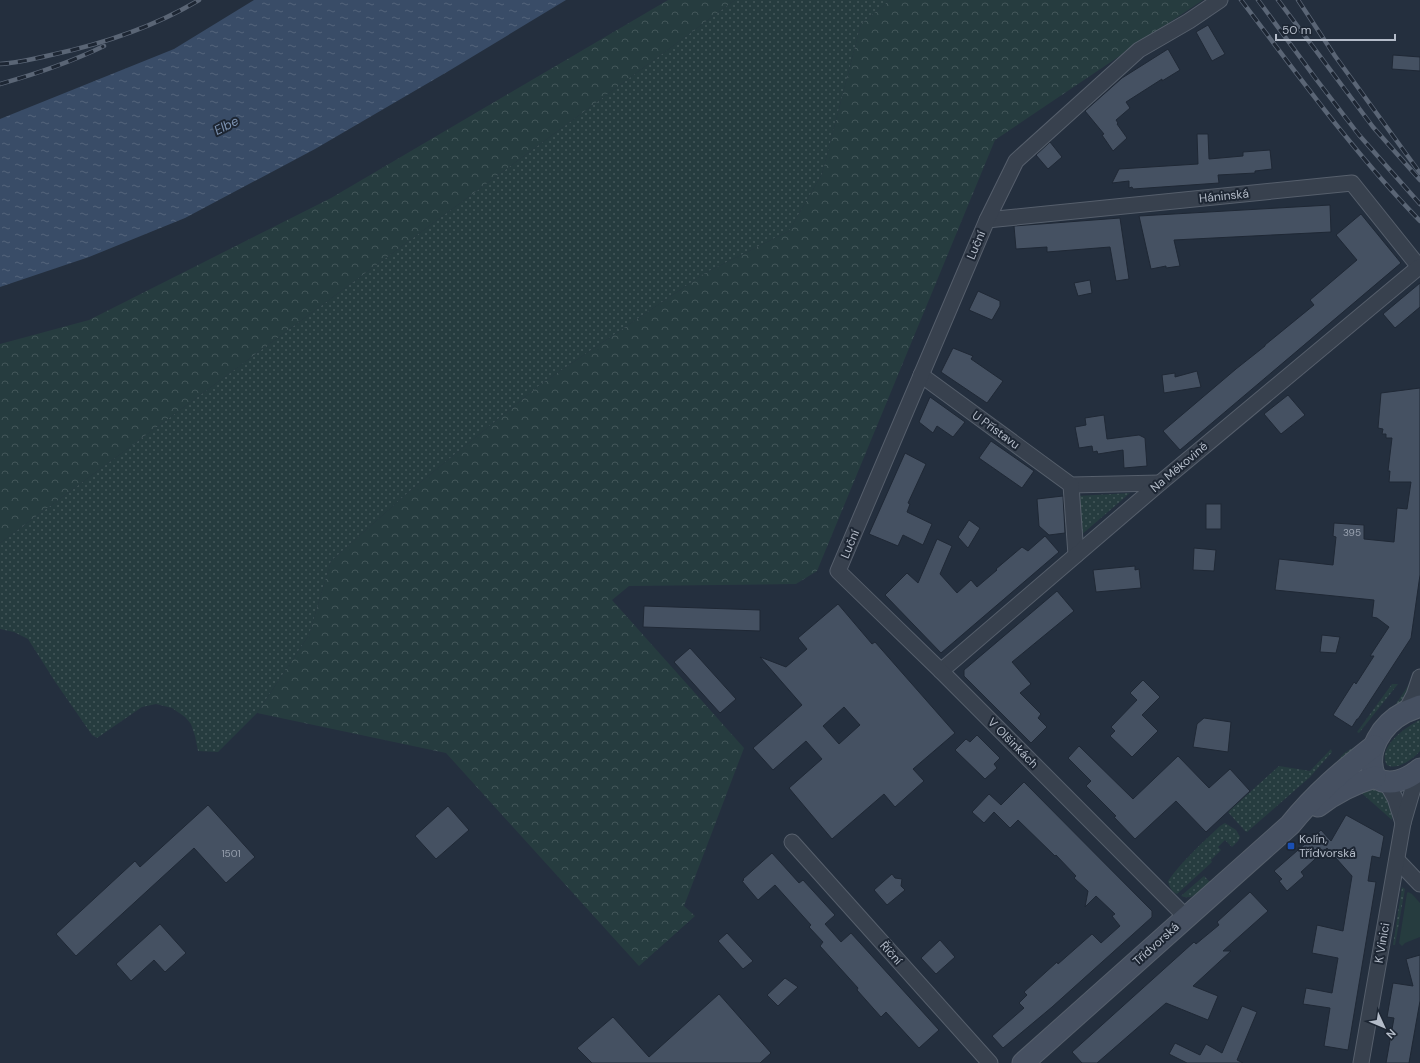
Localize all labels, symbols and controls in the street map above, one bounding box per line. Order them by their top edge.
scale bar [1276,16,1395,42]
text: 50 m [1282,22,1311,38]
water label: Elbe [211,112,241,139]
street label: Háninská [1198,185,1250,207]
street label: Luční [963,228,989,262]
street label: U Přístavu [969,407,1023,453]
street label: Na Měkovině [1147,438,1211,496]
house number: 395 [1343,526,1361,539]
street label: Luční [837,527,863,561]
street label: V Olšinkách [984,714,1042,772]
place label: Kolín, Třídvorská [1299,831,1356,861]
marker: Kolín, Třídvorská [1286,841,1296,851]
house number: 1501 [221,847,241,860]
street label: Třídvorská [1130,919,1182,969]
street label: K Vinici [1371,921,1393,964]
street label: Říční [876,938,906,968]
north arrow [1364,1007,1404,1047]
text: N [1383,1026,1399,1042]

